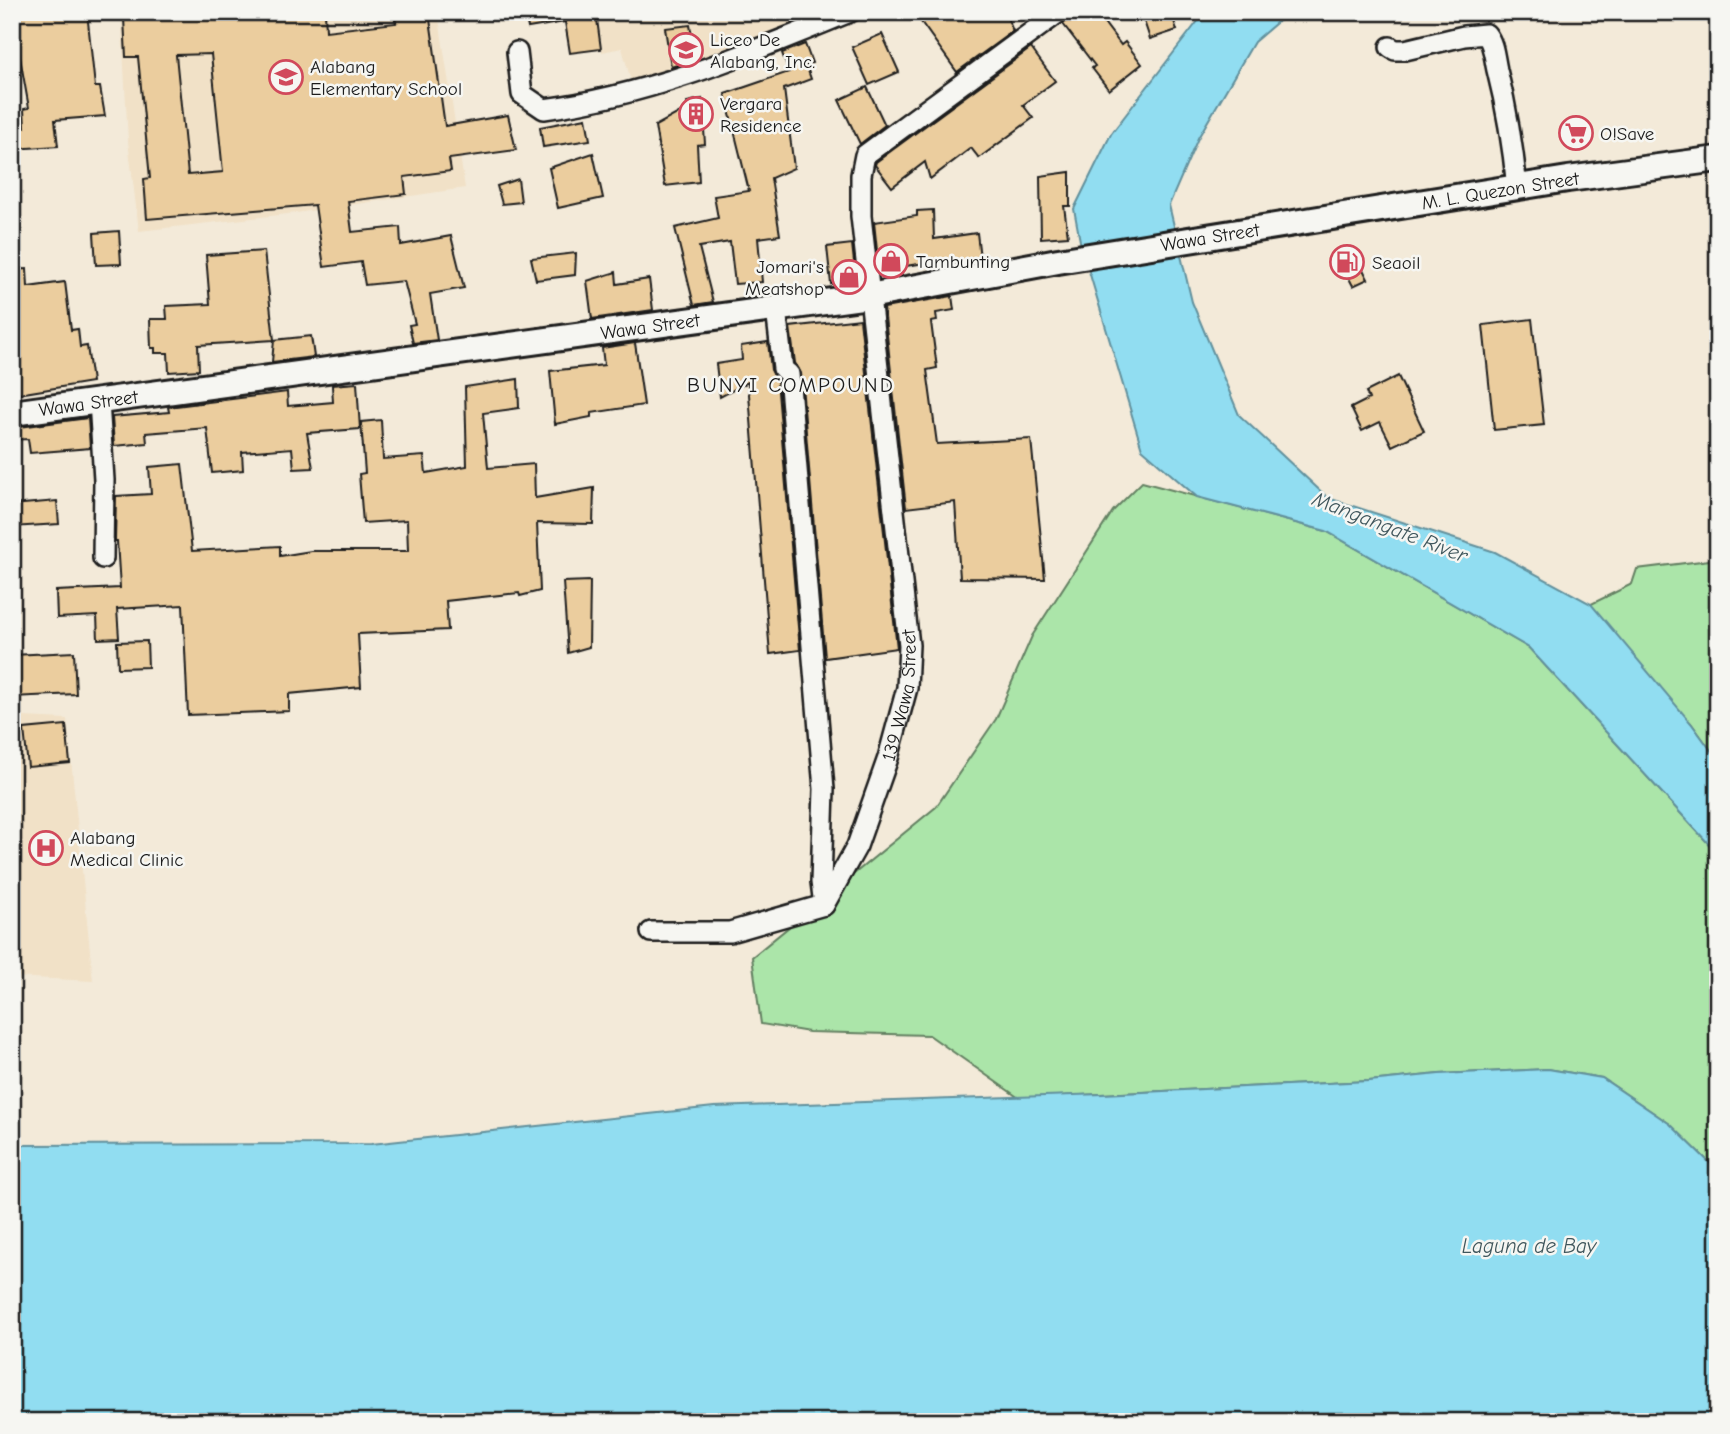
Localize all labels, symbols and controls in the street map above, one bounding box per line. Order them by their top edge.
place label: Liceo De Alabang, Inc. [710,29,815,73]
school or university icon: Liceo De Alabang, Inc. [667,31,705,69]
place label: Alabang Elementary School [310,56,462,100]
school or university icon: Alabang Elementary School [267,58,305,96]
place label: Vergara Residence [720,93,802,137]
building icon: Vergara Residence [677,95,715,133]
supermarket icon: O!Save [1557,114,1595,152]
place label: O!Save [1600,123,1654,145]
street label: M. L. Quezon Street [1420,168,1581,214]
street label: Wawa Street [1159,219,1262,256]
shop icon: Tambunting [872,242,910,280]
fuel station icon: Seaoil [1328,243,1366,281]
place label: Tambunting [916,251,1010,273]
place label: Seaoil [1372,252,1420,274]
place label: Jomari's Meatshop [745,256,824,300]
shop icon: Jomari's Meatshop [830,258,868,296]
street label: Wawa Street [599,309,702,345]
district label: BUNYI COMPOUND [687,373,895,397]
street label: Wawa Street [37,386,140,421]
water label: Mangangate River [1308,486,1472,568]
street label: 139 Wawa Street [878,628,921,763]
place label: Alabang Medical Clinic [70,827,183,871]
hospital icon: Alabang Medical Clinic [27,829,65,867]
water label: Laguna de Bay [1462,1234,1598,1258]

